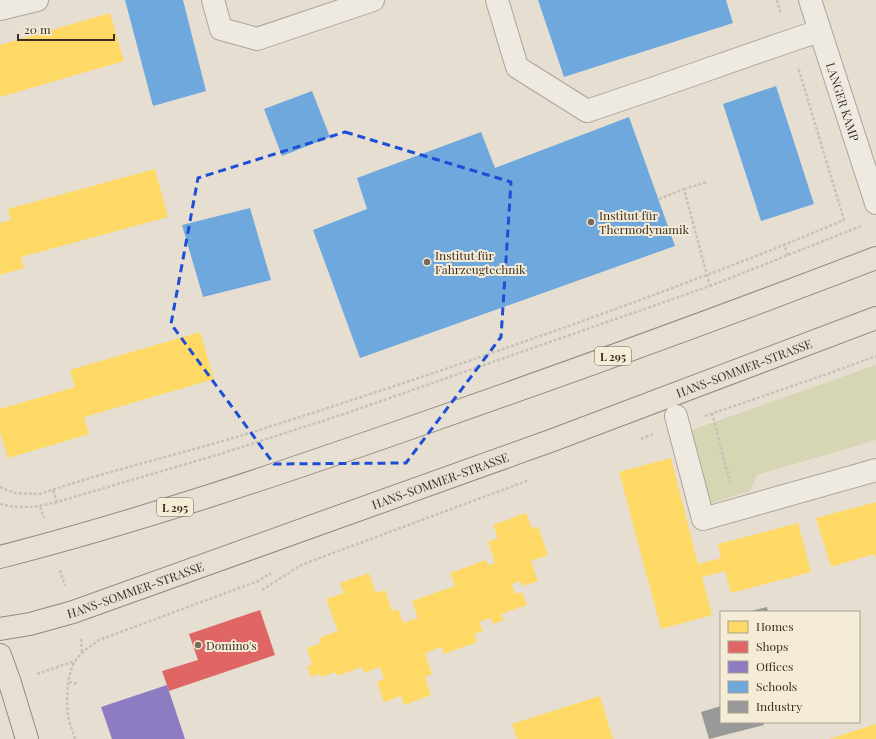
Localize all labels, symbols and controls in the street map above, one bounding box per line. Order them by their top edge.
scale bar [18,16,114,42]
text: 20 m [24,21,51,37]
street label: LANGER KAMP [823,60,863,143]
place label: Institut für Thermodynamik [599,207,689,237]
marker: Institut für Thermodynamik [586,217,596,227]
place label: Institut für Fahrzeugtechnik [435,247,526,277]
marker: Institut für Fahrzeugtechnik [422,257,432,267]
street label: HANS-SOMMER-STRASSE [674,335,814,401]
road number: L 295 [595,347,631,365]
street label: HANS-SOMMER-STRASSE [369,449,511,512]
road number: L 295 [157,498,193,516]
street label: HANS-SOMMER-STRASSE [65,558,206,621]
legend [720,611,860,723]
text: Homes [756,618,794,634]
place label: Domino's [206,637,257,653]
text: Shops [756,638,788,654]
marker: Domino's [193,640,203,650]
text: Offices [756,658,793,674]
text: Schools [756,678,797,694]
text: Industry [756,698,802,714]

